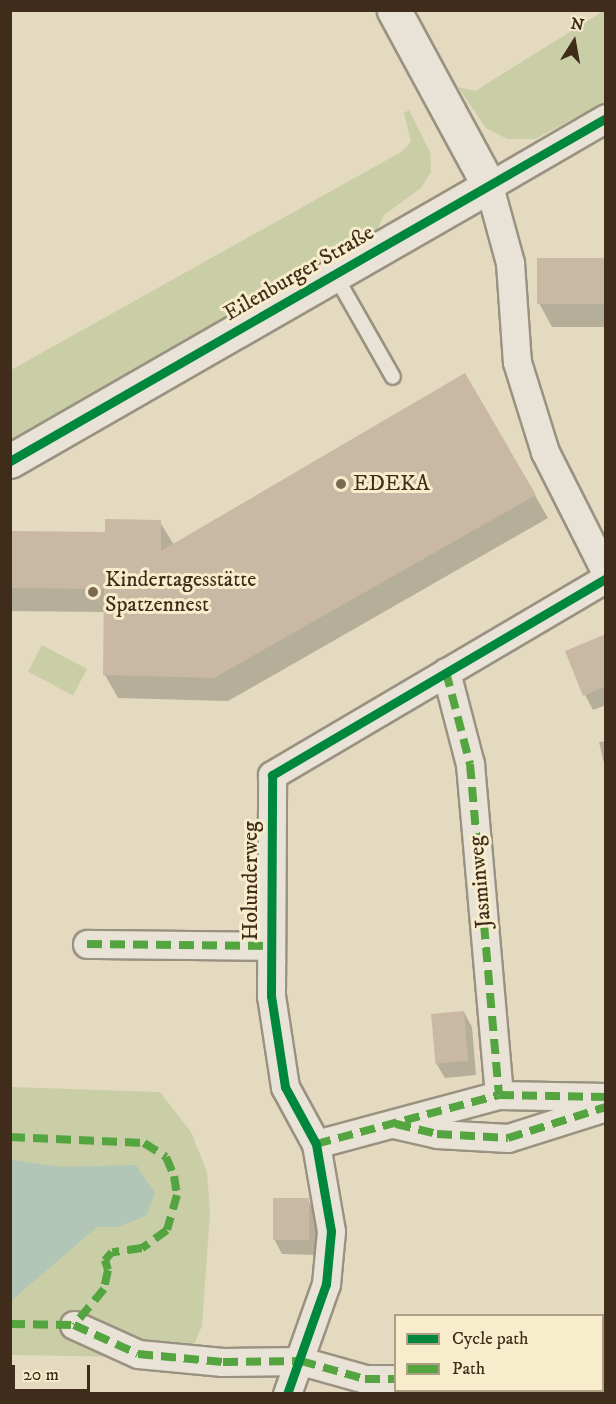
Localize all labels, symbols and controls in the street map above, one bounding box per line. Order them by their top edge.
north arrow [544,12,604,72]
text: N [569,13,586,35]
street label: Eilenburger Straße [219,219,379,327]
place label: EDEKA [353,471,430,497]
marker: EDEKA [334,477,348,491]
place label: Kindertagesstätte Spatzennest [105,566,256,618]
marker: Kindertagesstätte Spatzennest [86,585,100,599]
street label: Holunderweg [238,821,264,941]
street label: Jasminweg [463,835,497,929]
legend [394,1314,604,1392]
text: Cycle path [452,1328,529,1350]
scale bar [15,1353,93,1391]
text: Path [452,1358,485,1380]
text: 20 m [23,1364,59,1386]

